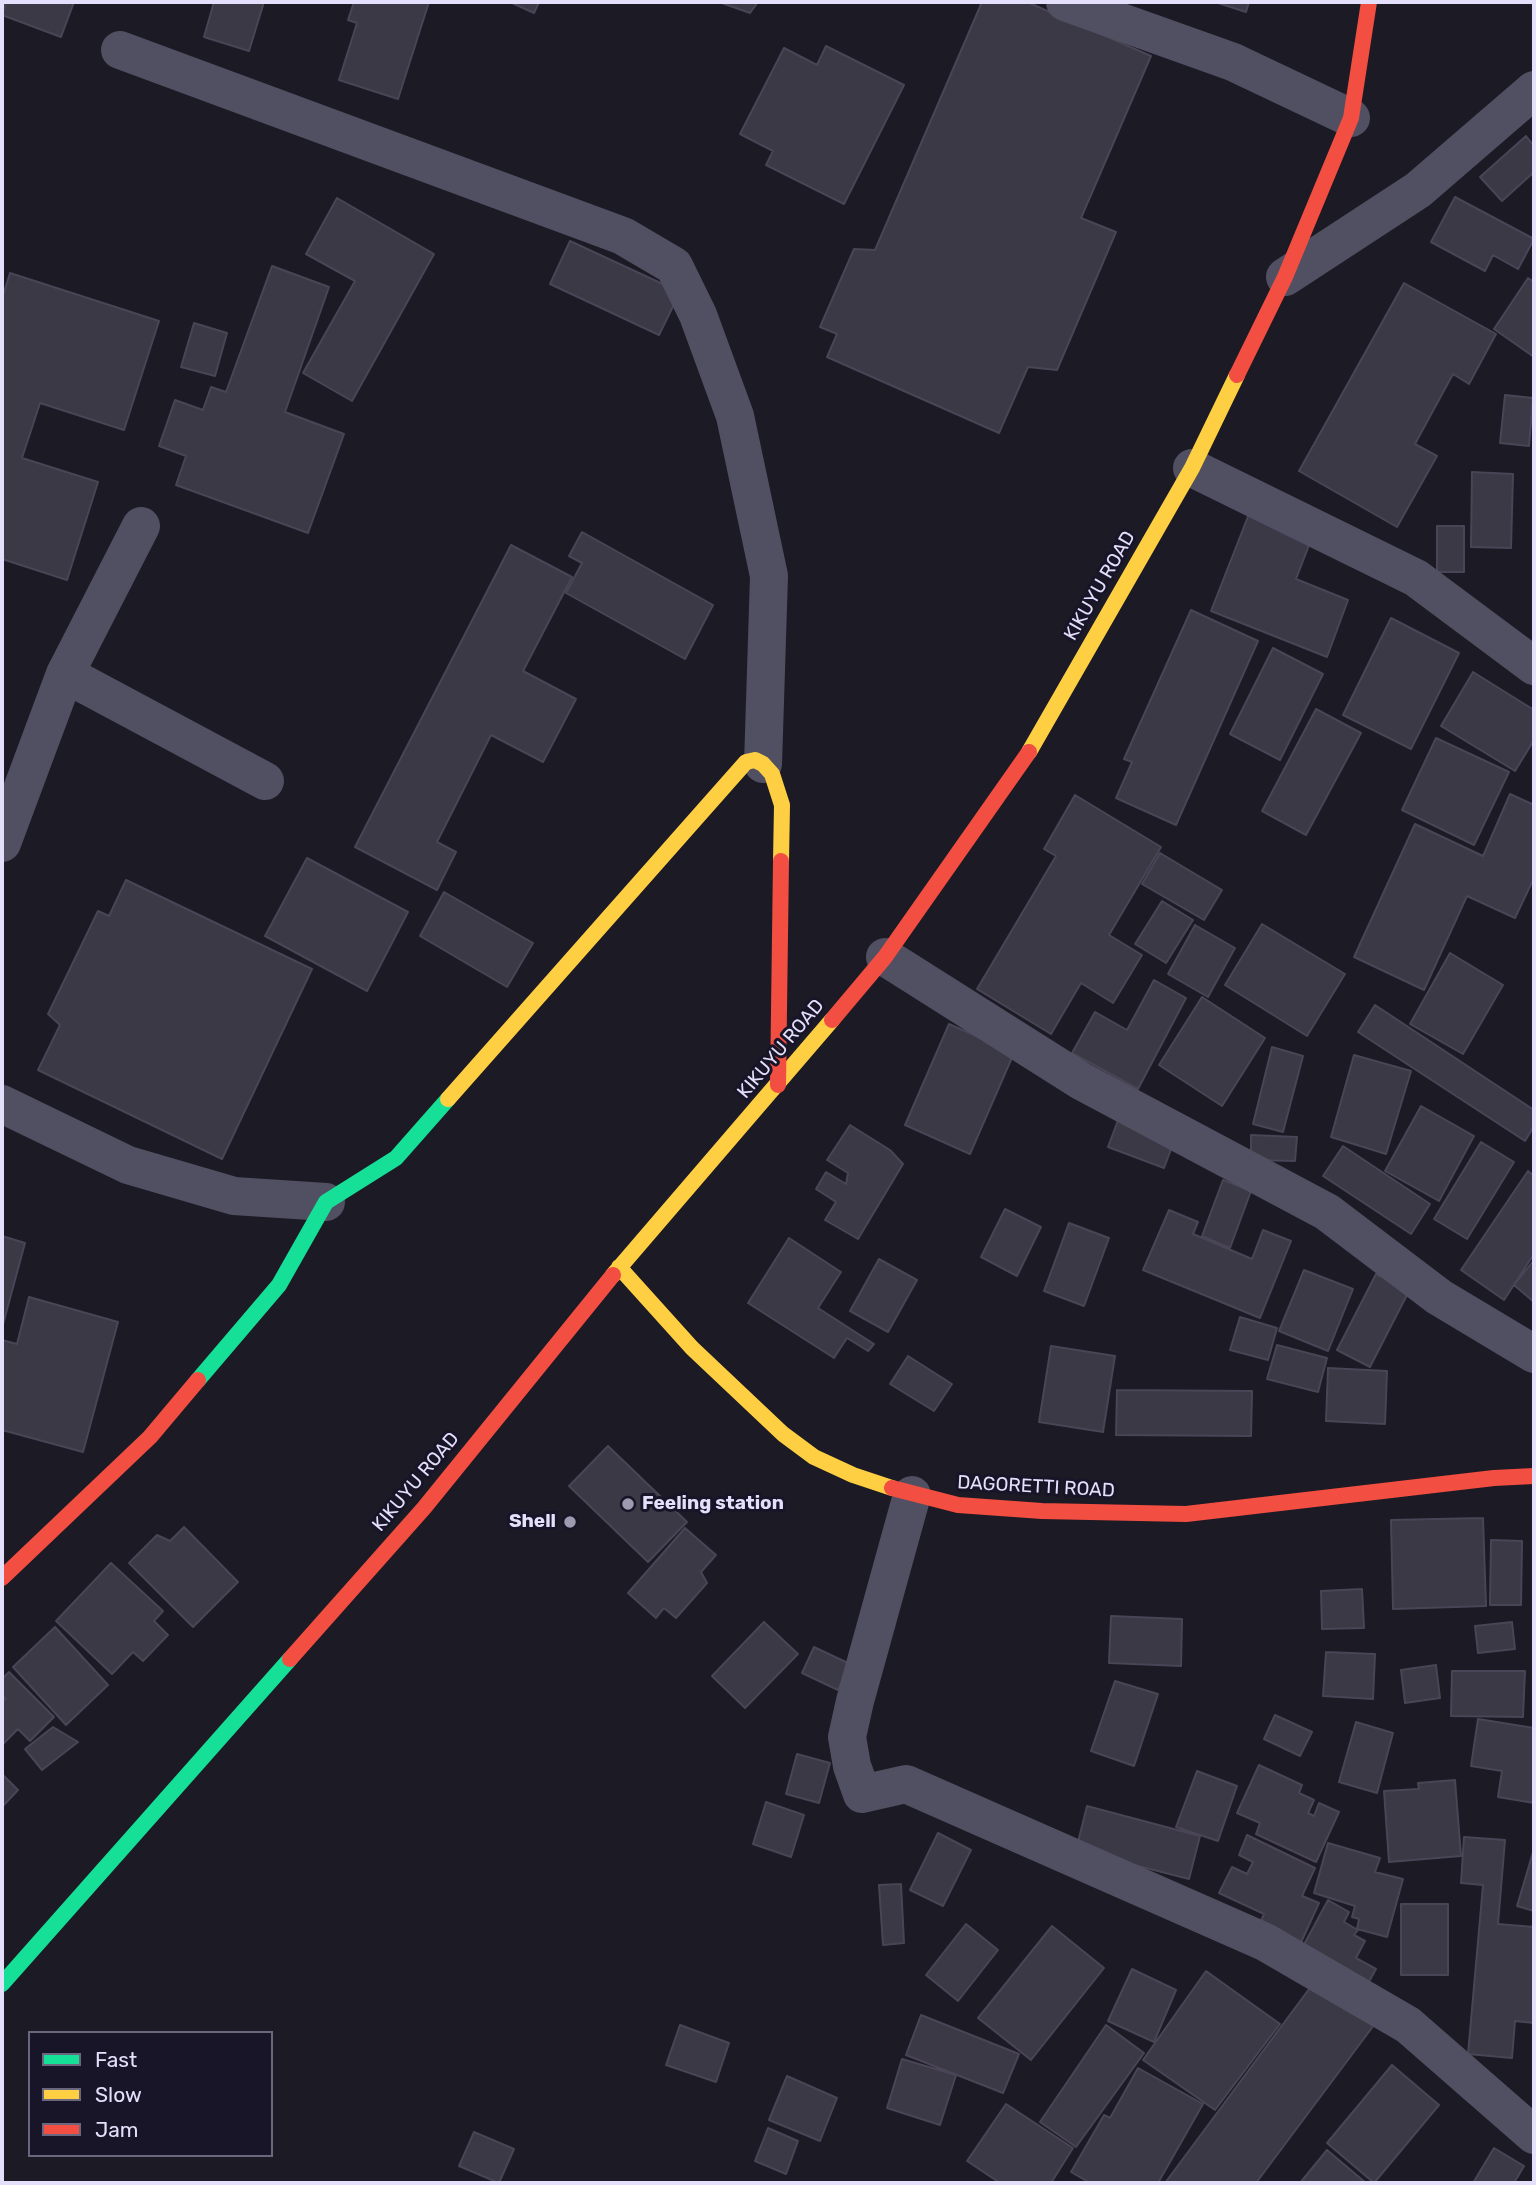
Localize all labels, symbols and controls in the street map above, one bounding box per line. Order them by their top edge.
street label: KIKUYU ROAD [1060,527,1140,645]
street label: KIKUYU ROAD [733,995,829,1103]
street label: KIKUYU ROAD [368,1428,464,1536]
street label: DAGORETTI ROAD [957,1471,1115,1503]
place label: Feeling station [642,1493,784,1515]
marker: Feeling station [620,1496,636,1512]
place label: Shell [509,1511,556,1533]
marker: Shell [562,1514,578,1530]
legend [28,2031,273,2157]
text: Fast [95,2047,137,2072]
text: Slow [95,2082,142,2107]
text: Jam [95,2117,139,2142]

